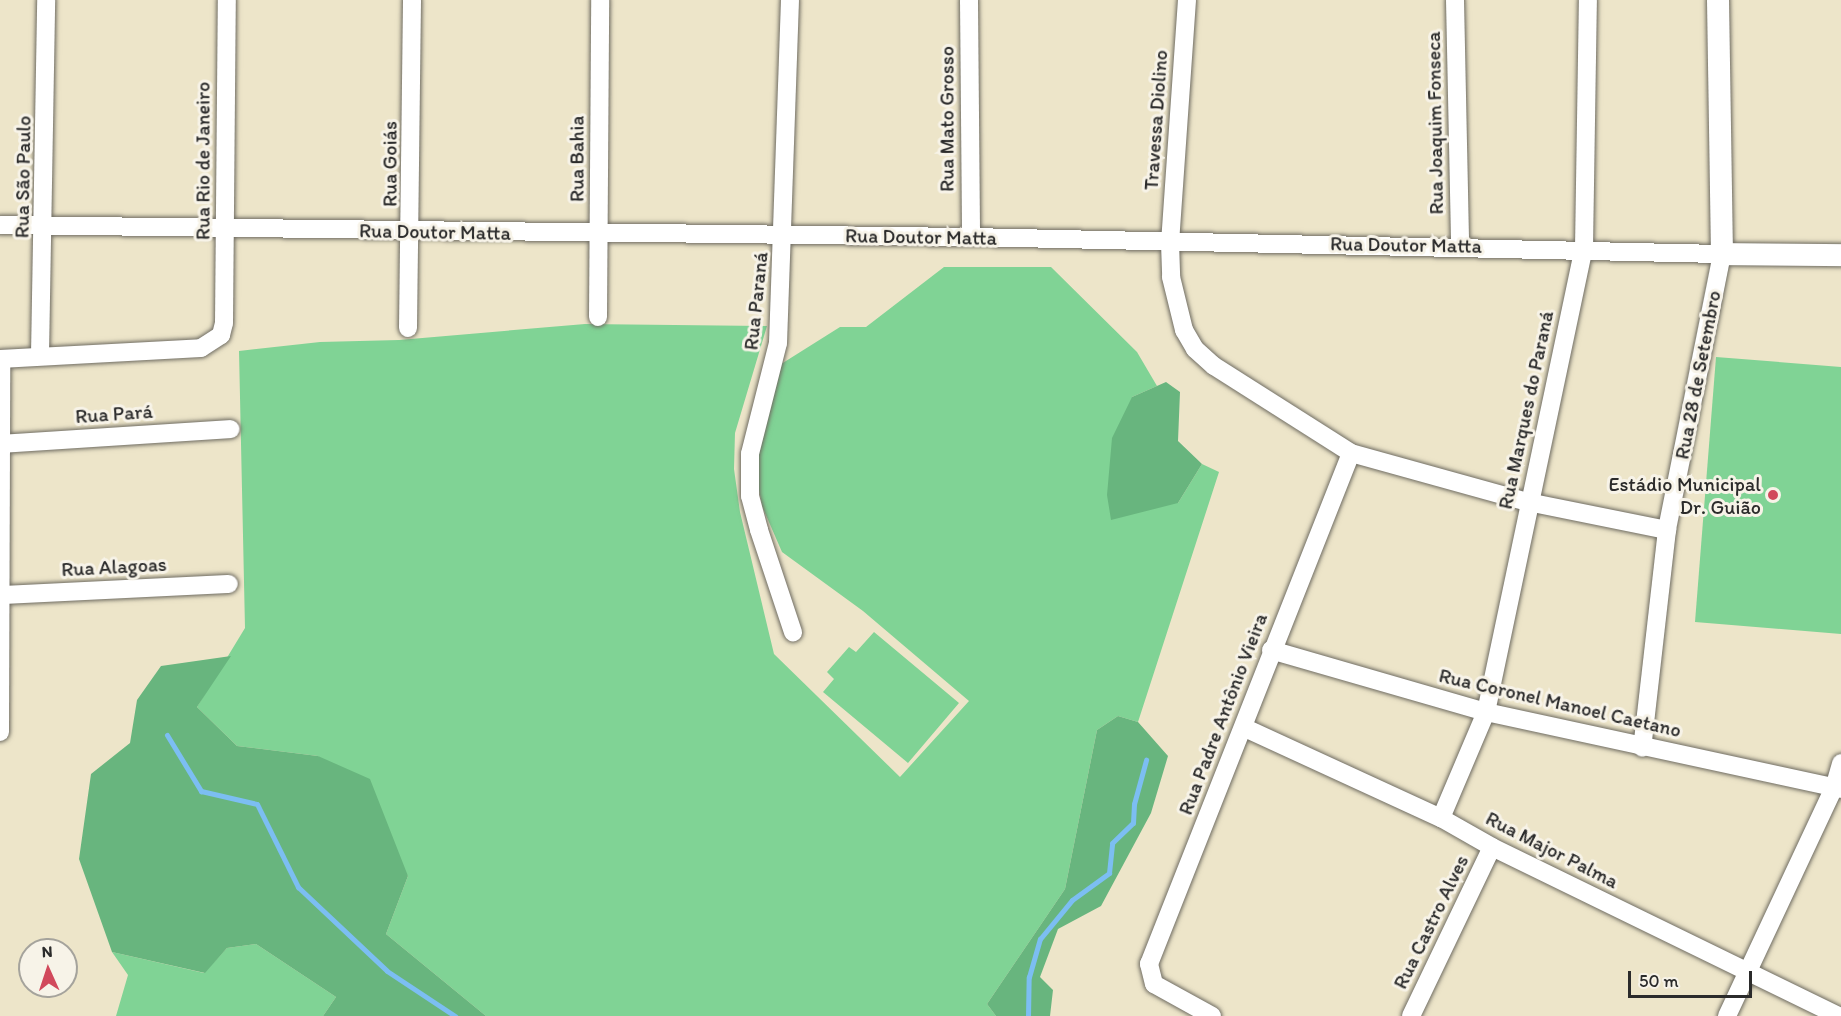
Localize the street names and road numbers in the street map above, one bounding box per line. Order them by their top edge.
street label: Rua Joaquim Fonseca [1421,31,1449,215]
street label: Rua Mato Grosso [935,46,959,192]
street label: Travessa Diolino [1139,49,1173,191]
street label: Rua Rio de Janeiro [191,82,215,240]
street label: Rua Bahia [565,115,589,203]
street label: Rua São Paulo [10,116,36,238]
street label: Rua Goiás [378,121,402,207]
street label: Rua Doutor Matta [359,219,511,245]
street label: Rua Doutor Matta [845,224,997,250]
street label: Rua Doutor Matta [1330,232,1482,258]
street label: Rua Paraná [739,251,773,351]
street label: Rua 28 de Setembro [1670,289,1726,461]
street label: Rua Marques do Paraná [1493,309,1559,511]
street label: Rua Pará [75,399,153,429]
street label: Rua Alagoas [60,552,168,582]
street label: Rua Padre Antônio Vieira [1173,610,1273,818]
street label: Rua Coronel Manoel Caetano [1436,663,1684,743]
street label: Rua Major Palma [1483,807,1621,893]
street label: Rua Castro Alves [1388,851,1474,993]

